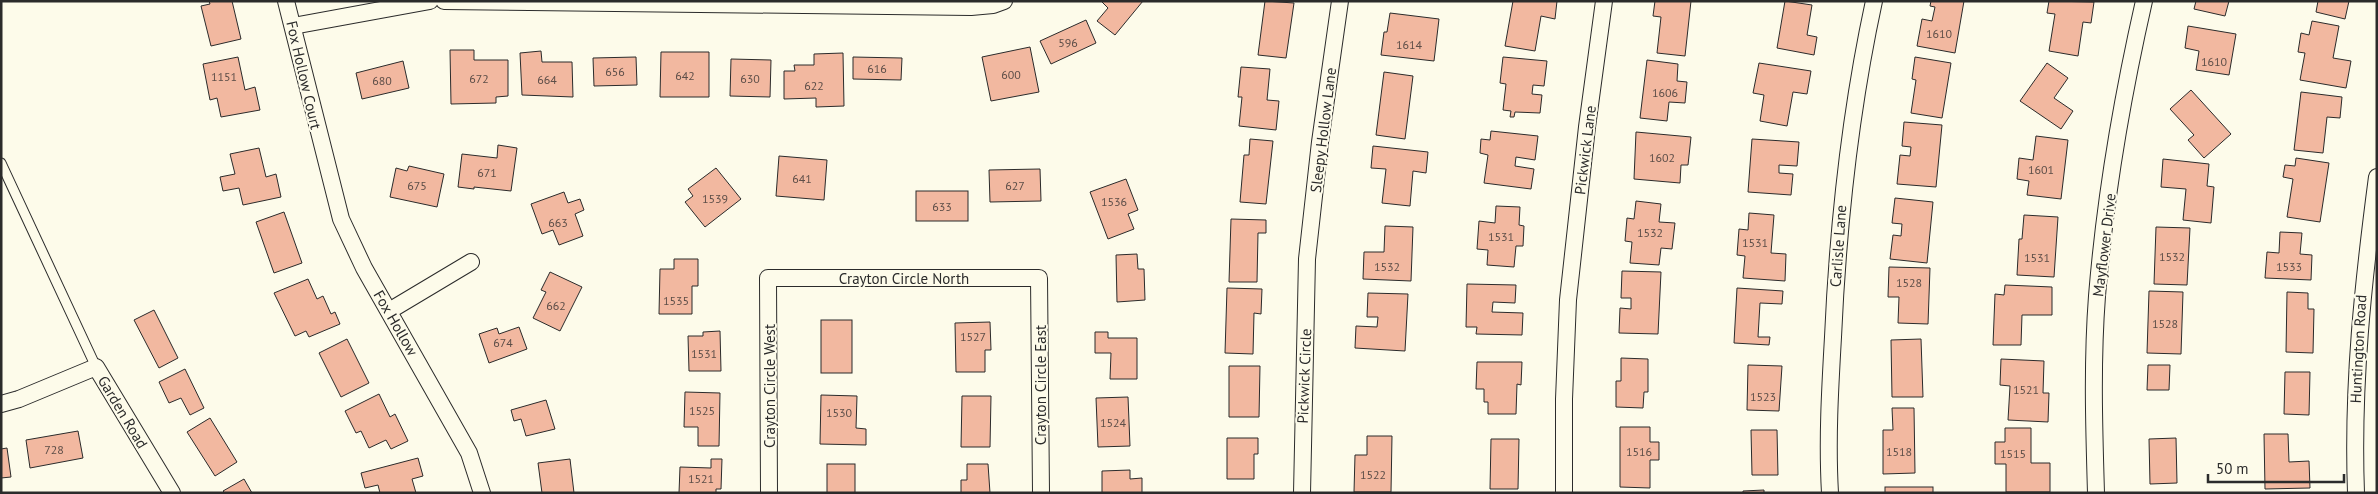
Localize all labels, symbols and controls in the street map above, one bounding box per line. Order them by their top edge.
street label: Fox Hollow Court [282,19,326,131]
house number: 1610 [1926,26,1953,41]
house number: 596 [1058,35,1078,50]
house number: 1614 [1396,37,1423,52]
house number: 1610 [2201,54,2228,69]
house number: 616 [867,61,887,76]
house number: 656 [605,64,625,79]
street label: Sleepy Hollow Lane [1306,66,1340,194]
house number: 600 [1001,67,1021,82]
house number: 642 [675,68,695,83]
house number: 1151 [211,69,237,84]
house number: 672 [469,71,489,86]
house number: 630 [740,71,760,86]
house number: 664 [537,72,557,87]
house number: 680 [372,73,392,88]
house number: 622 [804,78,824,93]
house number: 1606 [1652,85,1678,100]
street label: Pickwick Lane [1570,104,1600,196]
house number: 1602 [1649,150,1675,165]
house number: 1601 [2028,162,2054,177]
house number: 671 [477,165,497,180]
house number: 641 [792,171,812,186]
house number: 675 [407,178,427,193]
house number: 627 [1005,178,1025,193]
house number: 1539 [702,191,728,206]
street label: Mayflower Drive [2088,192,2120,298]
house number: 1536 [1101,194,1127,209]
house number: 633 [932,199,952,214]
street label: Carlisle Lane [1826,204,1850,288]
house number: 663 [548,215,568,230]
house number: 1532 [1637,225,1663,240]
house number: 1531 [1488,229,1514,244]
house number: 1531 [1742,235,1768,250]
house number: 1532 [2159,249,2185,264]
house number: 1531 [2024,250,2050,265]
house number: 1532 [1374,259,1400,274]
house number: 1533 [2276,259,2302,274]
street label: Crayton Circle North [839,269,969,288]
house number: 1528 [1896,275,1922,290]
street label: Fox Hollow [370,287,422,359]
house number: 1535 [663,293,689,308]
street label: Huntington Road [2346,294,2370,404]
house number: 662 [546,298,566,313]
house number: 1528 [2152,316,2178,331]
street label: Crayton Circle West [760,324,779,448]
street label: Crayton Circle East [1031,325,1050,445]
street label: Pickwick Circle [1293,328,1315,424]
house number: 1527 [960,329,986,344]
house number: 674 [493,335,513,350]
house number: 1531 [691,346,717,361]
street label: Garden Road [94,372,152,452]
house number: 1521 [2013,382,2039,397]
house number: 1523 [1750,389,1776,404]
house number: 1525 [689,403,715,418]
house number: 1530 [826,405,853,420]
house number: 1524 [1100,415,1127,430]
house number: 728 [44,442,64,457]
house number: 1516 [1626,444,1652,459]
house number: 1518 [1886,444,1912,459]
house number: 1515 [2000,446,2026,461]
scale bar [2208,452,2344,484]
text: 50 m [2216,459,2249,478]
house number: 1522 [1360,467,1386,482]
house number: 1521 [688,471,714,486]

